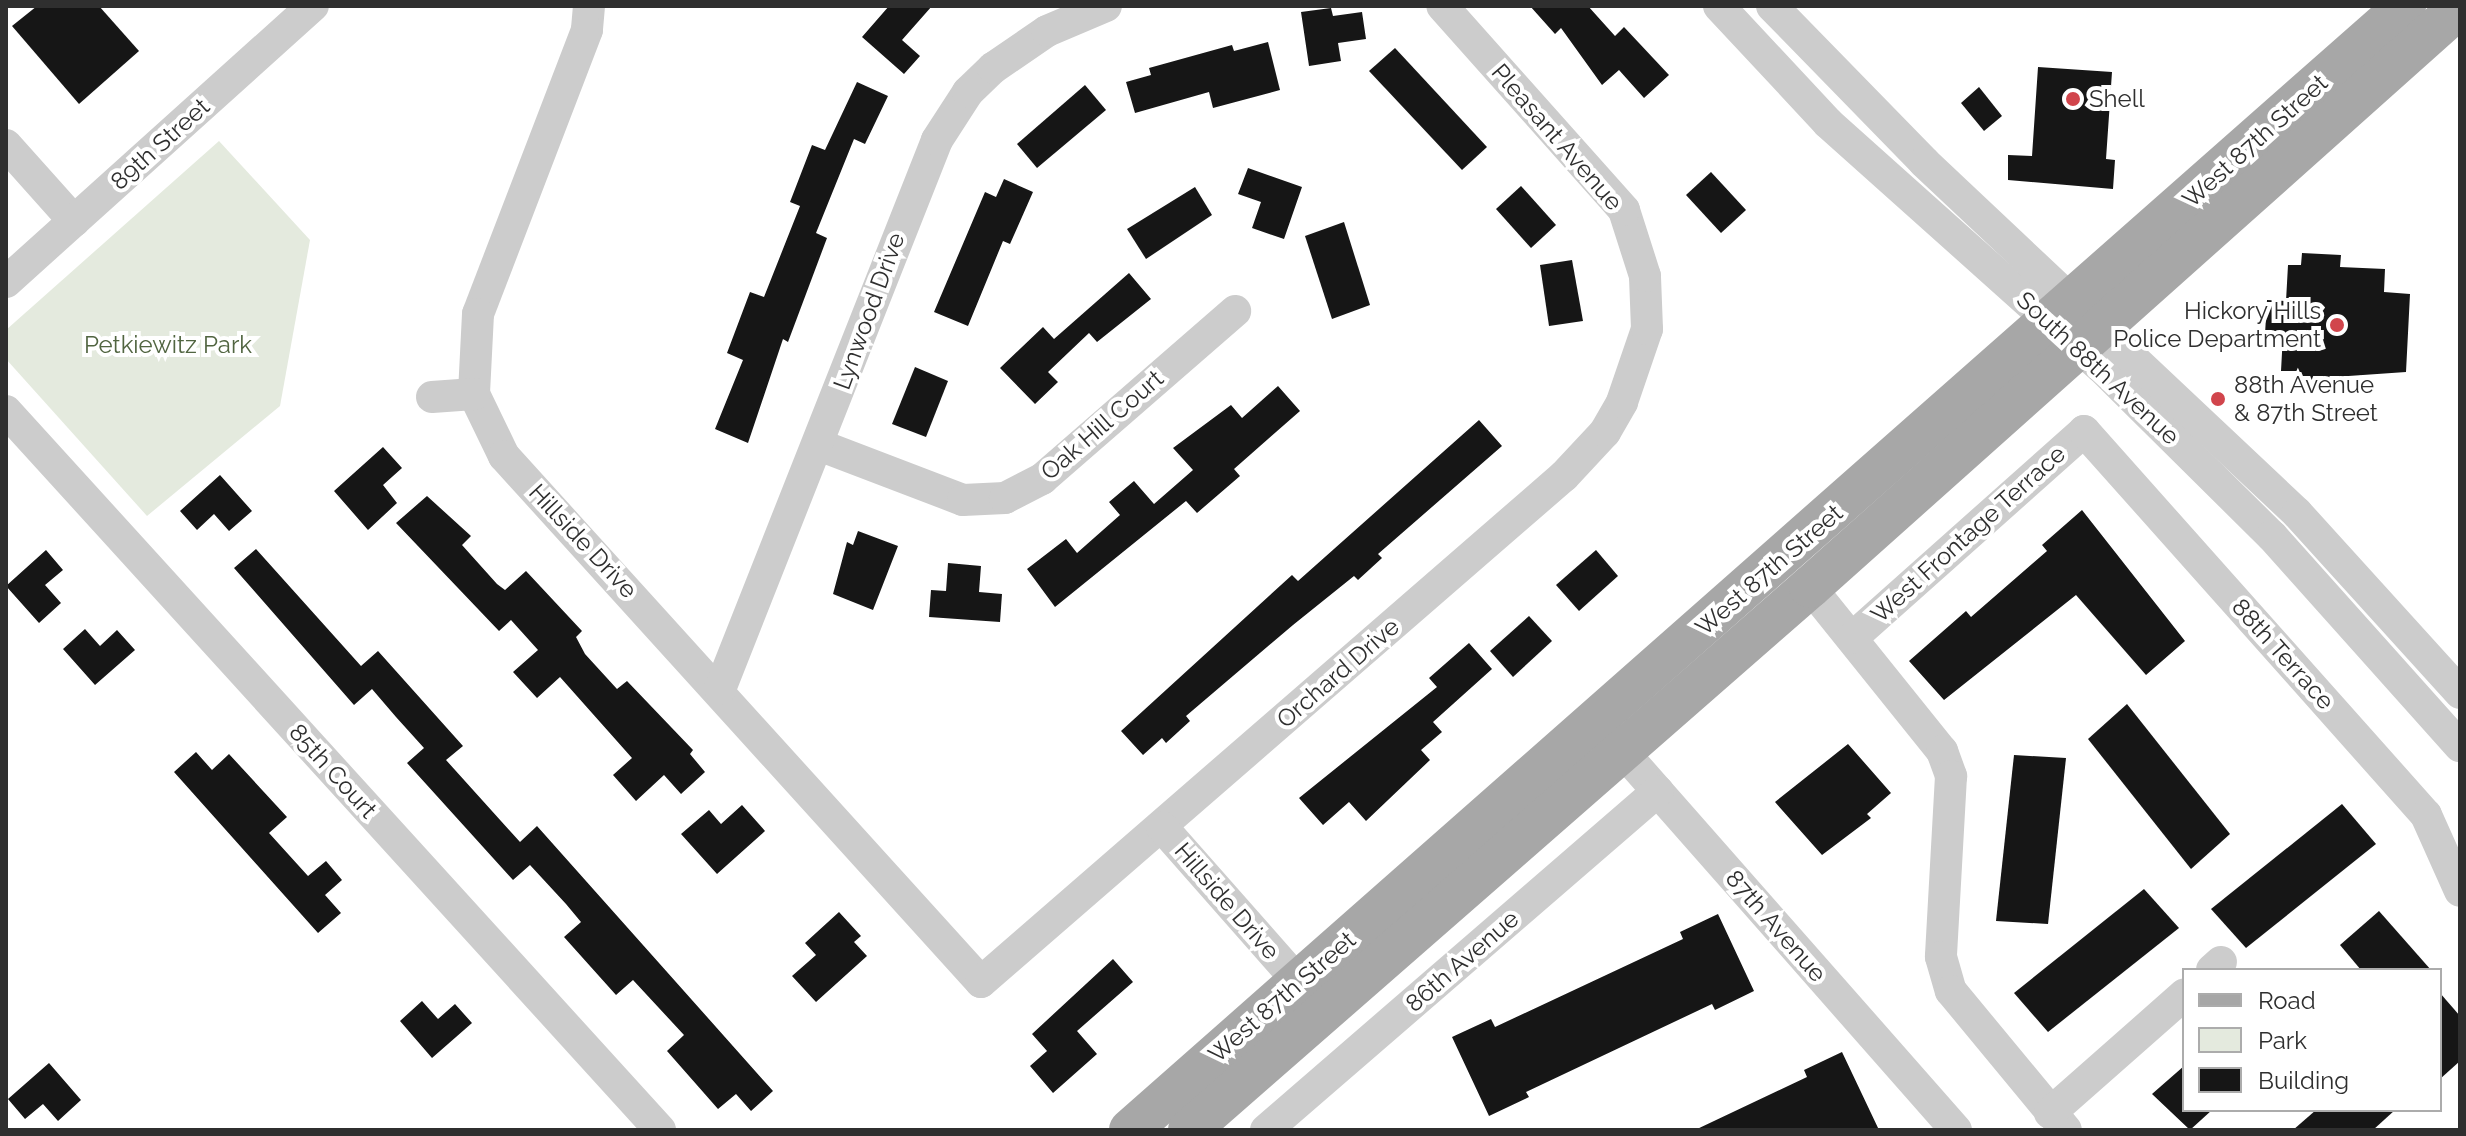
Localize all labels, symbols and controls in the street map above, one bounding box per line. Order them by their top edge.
street label: Pleasant Avenue [1485,58,1629,216]
street label: West 87th Street [2177,68,2333,214]
place label: Shell [2089,85,2145,113]
marker: Shell [2064,90,2082,108]
street label: 89th Street [105,92,215,196]
street label: Lynwood Drive [827,229,911,393]
street label: South 88th Avenue [2011,285,2185,451]
place label: Hickory Hills Police Department [2113,297,2321,353]
marker: Hickory Hills Police Department [2328,316,2346,334]
park label: Petkiewitz Park [84,331,252,359]
street label: Oak Hill Court [1035,364,1169,486]
place label: 88th Avenue & 87th Street [2234,371,2378,427]
marker: 88th Avenue & 87th Street [2209,390,2227,408]
street label: West Frontage Terrace [1865,439,2071,629]
street label: Hillside Drive [523,478,643,604]
street label: West 87th Street [1690,498,1848,642]
street label: 88th Terrace [2226,592,2340,716]
street label: Orchard Drive [1271,612,1405,734]
street label: 85th Court [283,718,383,824]
street label: Hillside Drive [1168,837,1286,965]
street label: 87th Avenue [1719,864,1833,988]
street label: 86th Avenue [1399,904,1525,1018]
street label: West 87th Street [1203,925,1361,1069]
legend [2182,968,2442,1112]
text: Road [2258,986,2316,1015]
text: Park [2258,1026,2307,1055]
text: Building [2258,1066,2349,1095]

